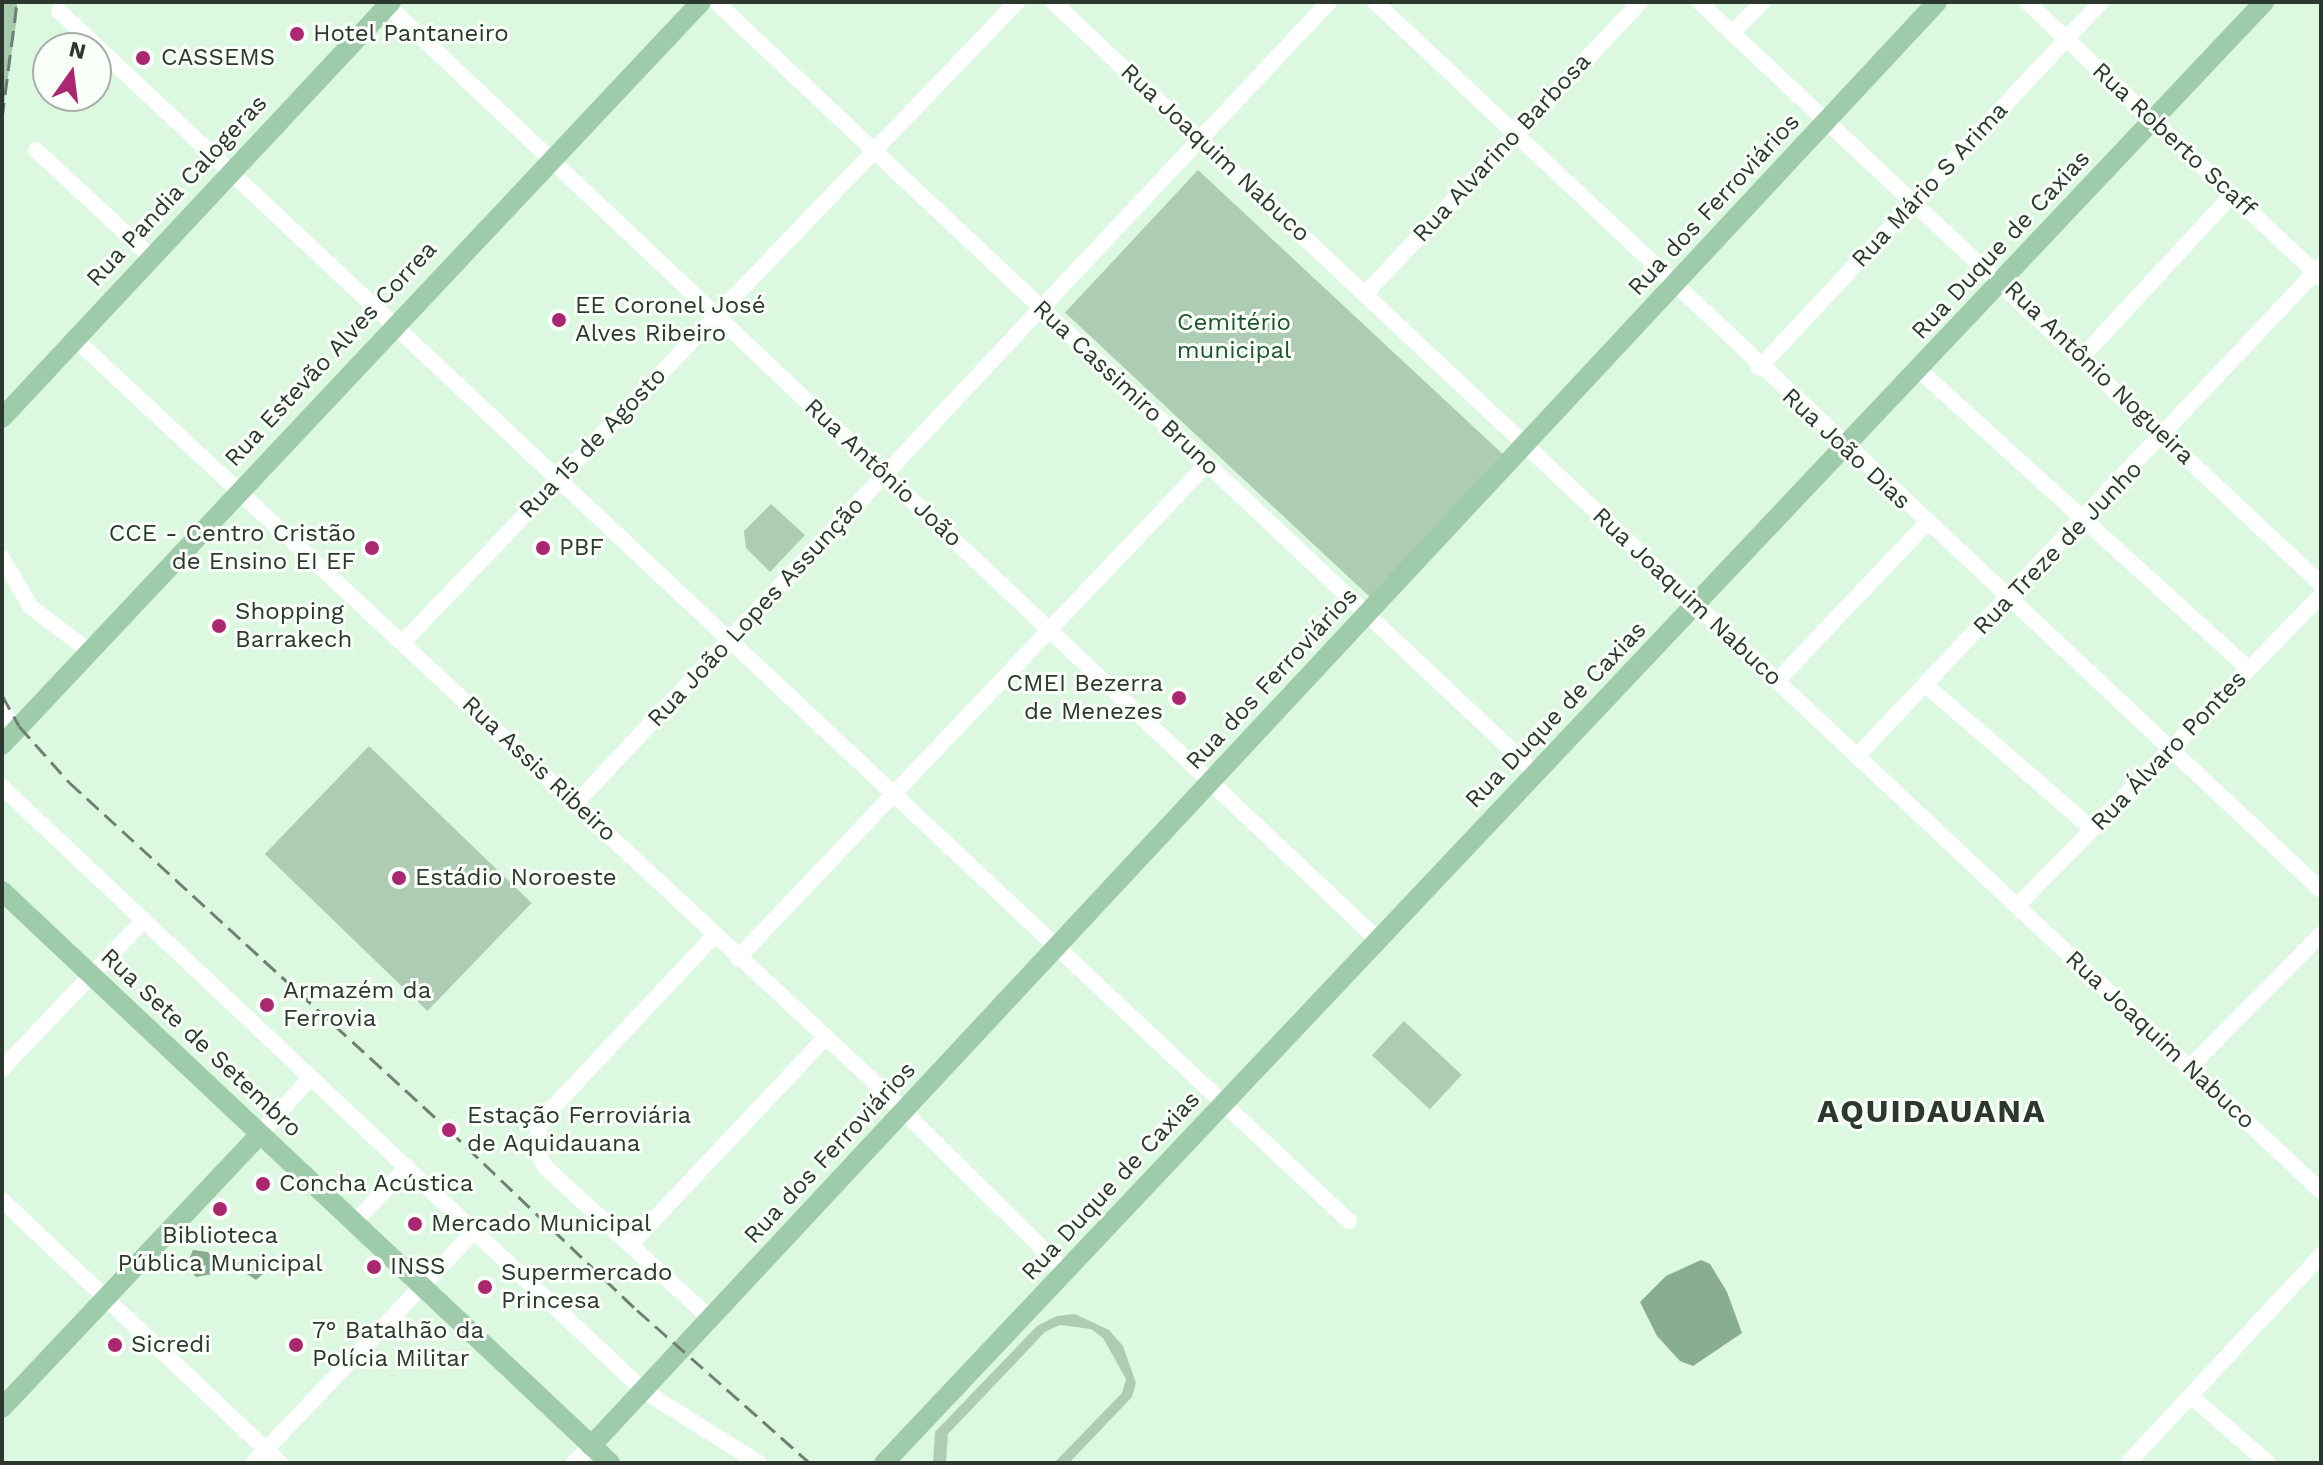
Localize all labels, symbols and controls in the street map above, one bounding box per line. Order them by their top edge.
place label: Hotel Pantaneiro [313,20,509,48]
marker: Hotel Pantaneiro [288,25,306,43]
north arrow [32,32,112,112]
text: N [67,36,88,64]
place label: CASSEMS [161,44,275,72]
marker: CASSEMS [132,47,154,69]
street label: Rua Alvarino Barbosa [1407,47,1597,249]
street label: Rua Joaquim Nabuco [1114,57,1316,249]
street label: Rua Roberto Scaff [2086,57,2262,223]
street label: Rua Pandia Calogeras [80,89,274,293]
street label: Rua Mário S Arima [1845,96,2015,274]
street label: Rua dos Ferroviários [1622,108,1806,302]
street label: Rua Duque de Caxias [1906,144,2096,346]
street label: Rua Estevão Alves Correa [218,235,444,473]
street label: Rua Antônio Nogueira [1998,275,2200,471]
place label: EE Coronel José Alves Ribeiro [575,292,767,348]
street label: Rua Cassimiro Bruno [1027,294,1225,482]
park label: Cemitério municipal [1177,309,1291,365]
marker: EE Coronel José Alves Ribeiro [550,311,568,329]
street label: Rua 15 de Agosto [513,361,673,525]
street label: Rua João Dias [1775,382,1917,516]
street label: Rua Antônio João [798,392,968,554]
street label: Rua Treze de Junho [1967,454,2149,642]
street label: Rua João Lopes Assunção [641,490,871,734]
street label: Rua Joaquim Nabuco [1586,501,1788,693]
place label: CCE - Centro Cristão de Ensino EI EF [109,520,356,576]
place label: PBF [559,534,604,562]
marker: CCE - Centro Cristão de Ensino EI EF [363,539,381,557]
marker: PBF [534,539,552,557]
street label: Rua dos Ferroviários [1180,582,1364,776]
place label: Shopping Barrakech [235,598,352,654]
street label: Rua Duque de Caxias [1459,616,1653,814]
marker: Shopping Barrakech [210,617,228,635]
street label: Rua Álvaro Pontes [2085,664,2253,838]
place label: CMEI Bezerra de Menezes [1007,670,1163,726]
marker: CMEI Bezerra de Menezes [1170,689,1188,707]
street label: Rua Assis Ribeiro [455,690,623,848]
place label: Estádio Noroeste [415,864,617,892]
marker: Estádio Noroeste [390,869,408,887]
street label: Rua Sete de Setembro [94,942,308,1144]
street label: Rua Joaquim Nabuco [2059,944,2261,1136]
place label: Armazém da Ferrovia [283,977,431,1033]
marker: Armazém da Ferrovia [258,996,276,1014]
street label: Rua dos Ferroviários [738,1056,922,1250]
street label: Rua Duque de Caxias [1016,1085,1206,1287]
district label: AQUIDAUANA [1817,1092,2047,1130]
place label: Estação Ferroviária de Aquidauana [467,1102,691,1158]
marker: Estação Ferroviária de Aquidauana [438,1119,460,1141]
place label: Concha Acústica [279,1170,475,1198]
marker: Concha Acústica [254,1175,272,1193]
marker: Biblioteca Pública Municipal [211,1200,229,1218]
place label: Mercado Municipal [431,1210,651,1238]
marker: Mercado Municipal [406,1215,424,1233]
place label: Biblioteca Pública Municipal [117,1222,323,1278]
place label: INSS [390,1253,445,1281]
marker: INSS [365,1258,383,1276]
place label: Supermercado Princesa [501,1259,672,1315]
marker: Supermercado Princesa [476,1278,494,1296]
place label: 7° Batalhão da Polícia Militar [312,1317,484,1373]
place label: Sicredi [131,1331,211,1359]
marker: Sicredi [106,1336,124,1354]
marker: 7° Batalhão da Polícia Militar [287,1336,305,1354]

